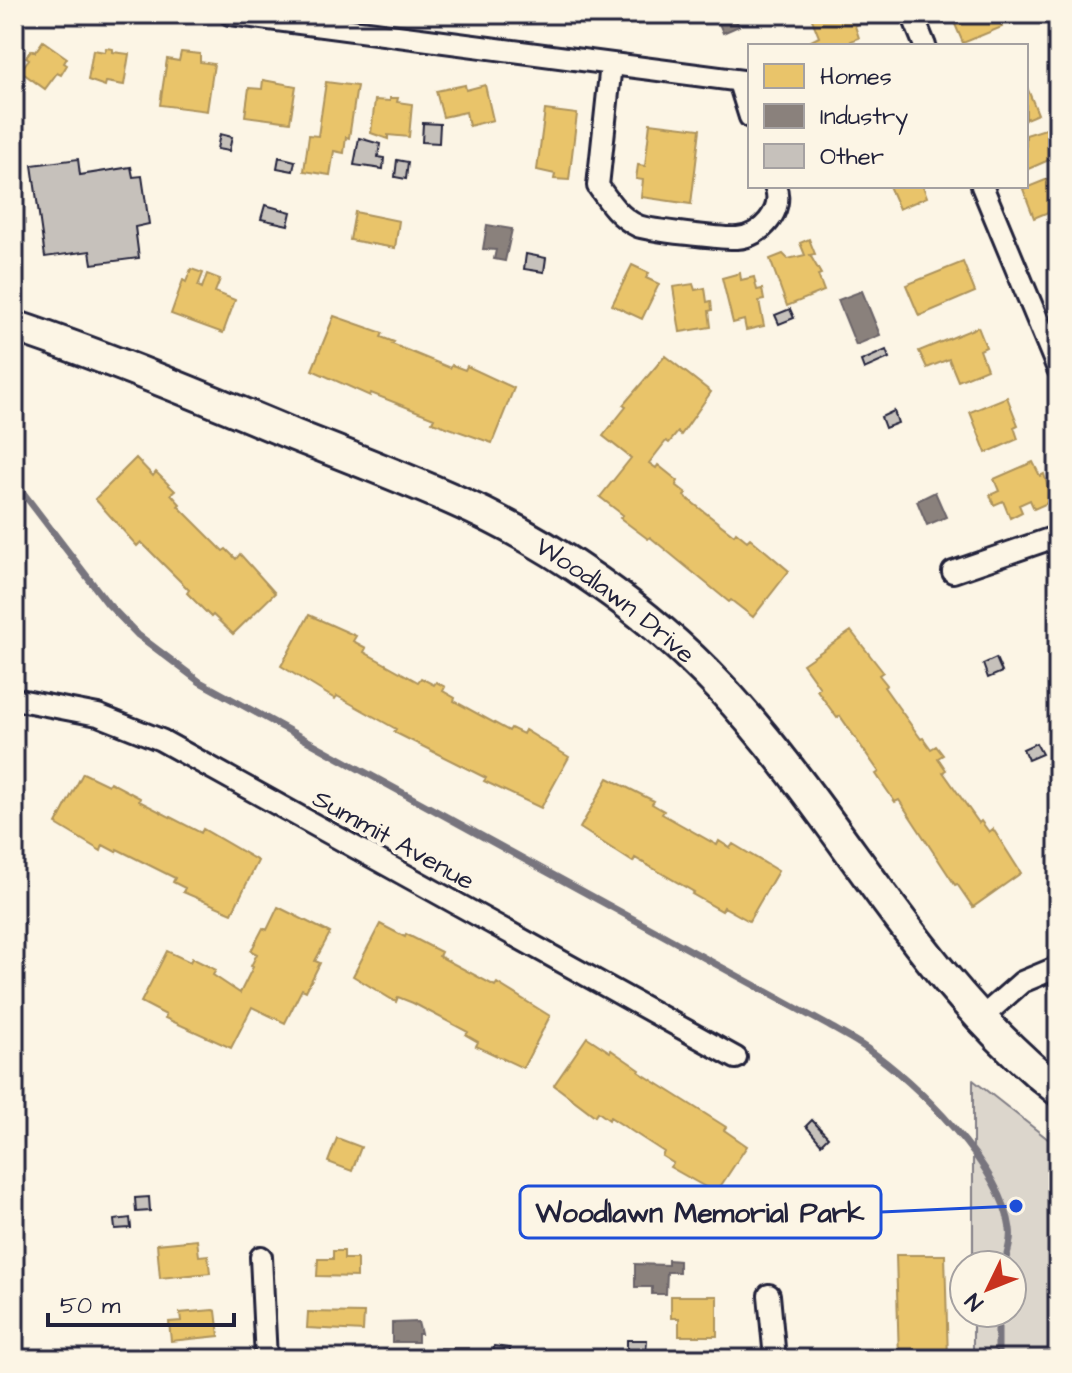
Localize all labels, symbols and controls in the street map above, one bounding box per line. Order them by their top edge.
legend [748,44,1028,188]
text: Homes [820,60,892,94]
text: Industry [820,100,908,135]
text: Other [820,140,884,174]
street label: Woodlawn Drive [529,529,703,672]
street label: Summit Avenue [306,781,481,899]
callout: Woodlawn Memorial Park [520,1186,881,1238]
text: Woodlawn Memorial Park [535,1194,865,1233]
north arrow [948,1249,1028,1329]
scale bar [48,1277,234,1327]
text: N [958,1286,991,1317]
text: 50 m [60,1289,121,1323]

